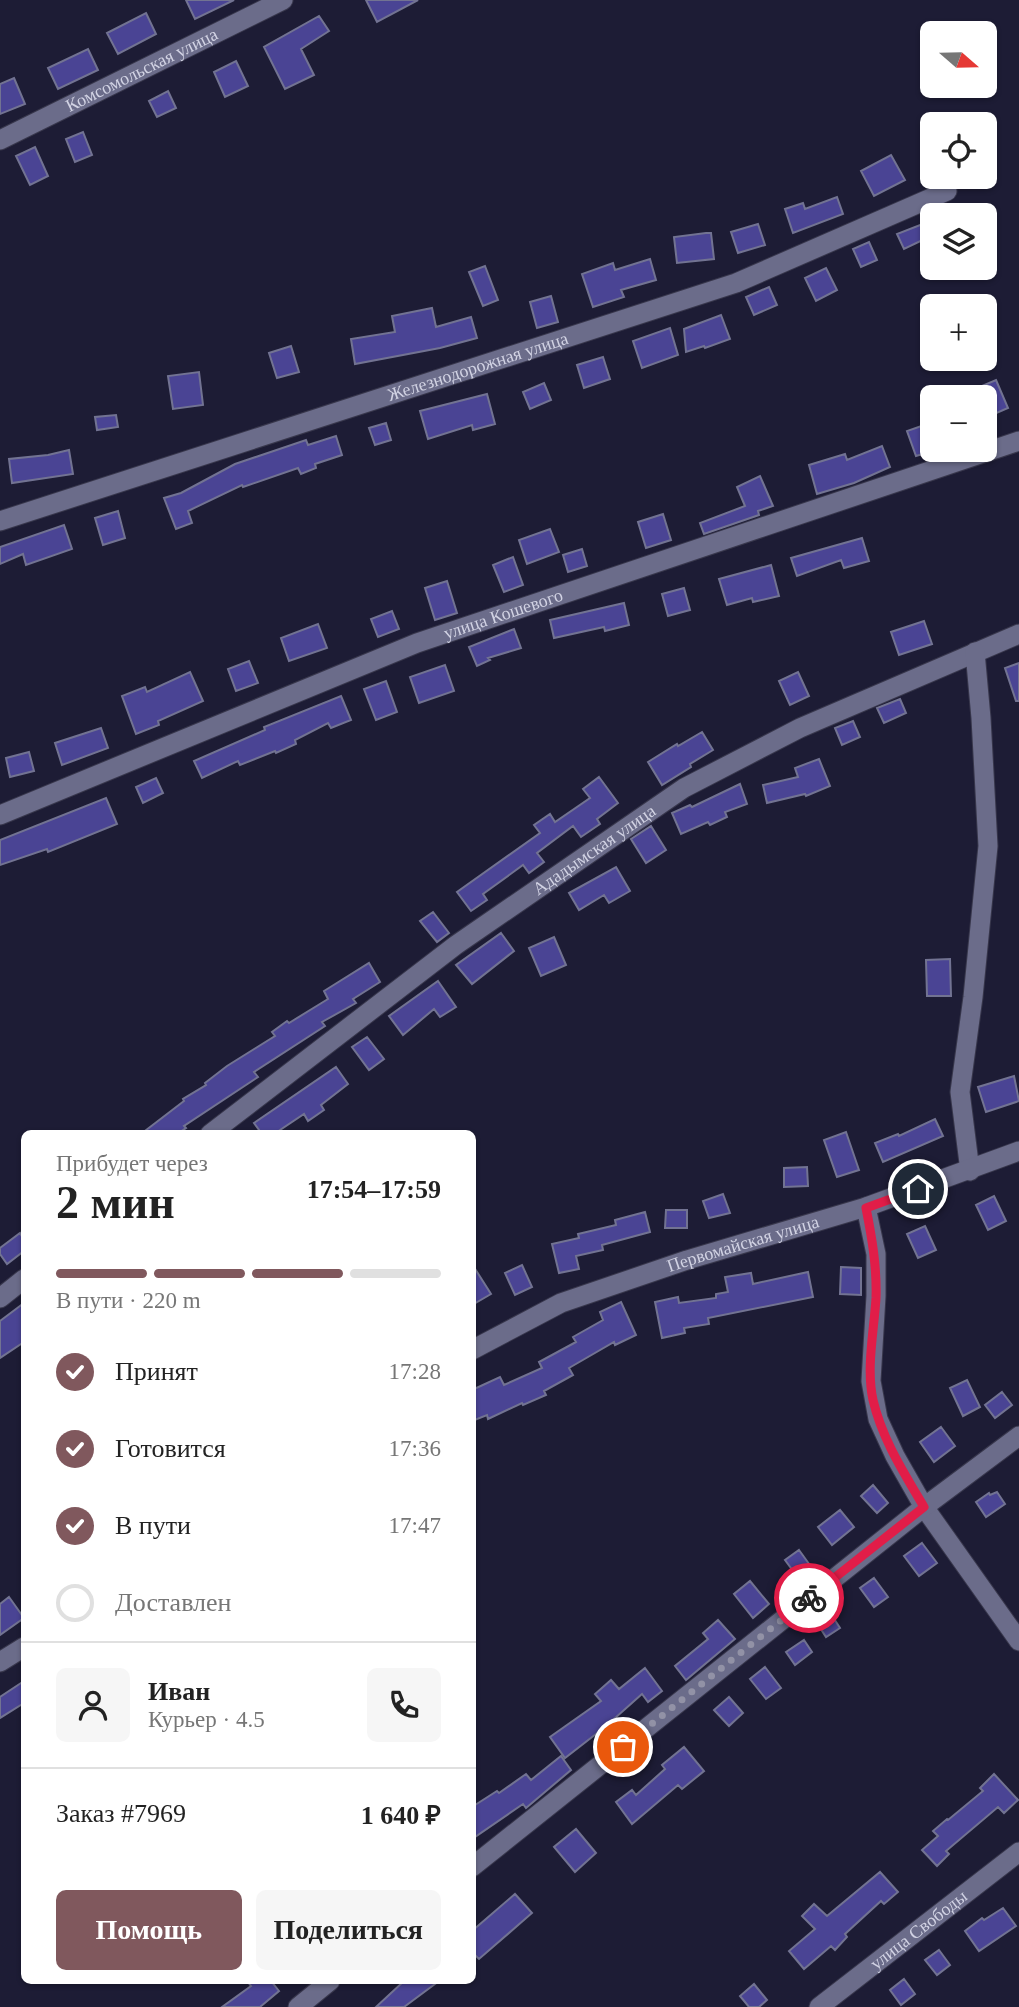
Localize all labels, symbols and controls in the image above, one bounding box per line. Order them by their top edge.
north arrow [920,21,998,98]
map controls [920,21,997,462]
street label: Комсомольская улица [62,24,221,116]
button: locate [920,112,997,189]
button: layers [920,203,997,280]
button: + [920,294,997,371]
street label: Железнодорожная улица [385,328,571,405]
button: − [920,385,997,462]
street label: улица Кошевого [441,585,565,643]
street label: Ададымская улица [529,801,659,899]
text: Прибудет через [56,1151,208,1176]
pin [888,1159,948,1219]
icon: home [899,1170,937,1208]
text: 17:54–17:59 [307,1175,441,1204]
text: 2 мин [56,1177,175,1228]
street label: Первомайская улица [664,1211,821,1276]
text: В пути · 220 m [56,1288,201,1313]
icon: check [56,1353,94,1391]
text: Принят [115,1357,198,1386]
text: 17:28 [389,1359,441,1384]
icon: check [56,1430,94,1468]
text: Готовится [115,1434,226,1463]
text: 17:36 [389,1436,441,1461]
icon: check [56,1507,94,1545]
text: В пути [115,1511,191,1540]
text: 17:47 [389,1513,441,1538]
courier [774,1563,844,1633]
icon: bike [790,1579,828,1617]
text: Доставлен [115,1588,232,1617]
button: person [56,1668,130,1742]
button: phone [367,1668,441,1742]
text: Иван [148,1677,210,1706]
text: Курьер · 4.5 [148,1707,265,1732]
pin [593,1717,653,1777]
icon: bag [604,1728,642,1766]
text: Заказ #7969 [56,1799,186,1828]
text: 1 640 ₽ [361,1801,441,1830]
street label: улица Свободы [866,1886,971,1974]
button: Помощь [56,1890,242,1970]
button: Поделиться [256,1890,441,1970]

